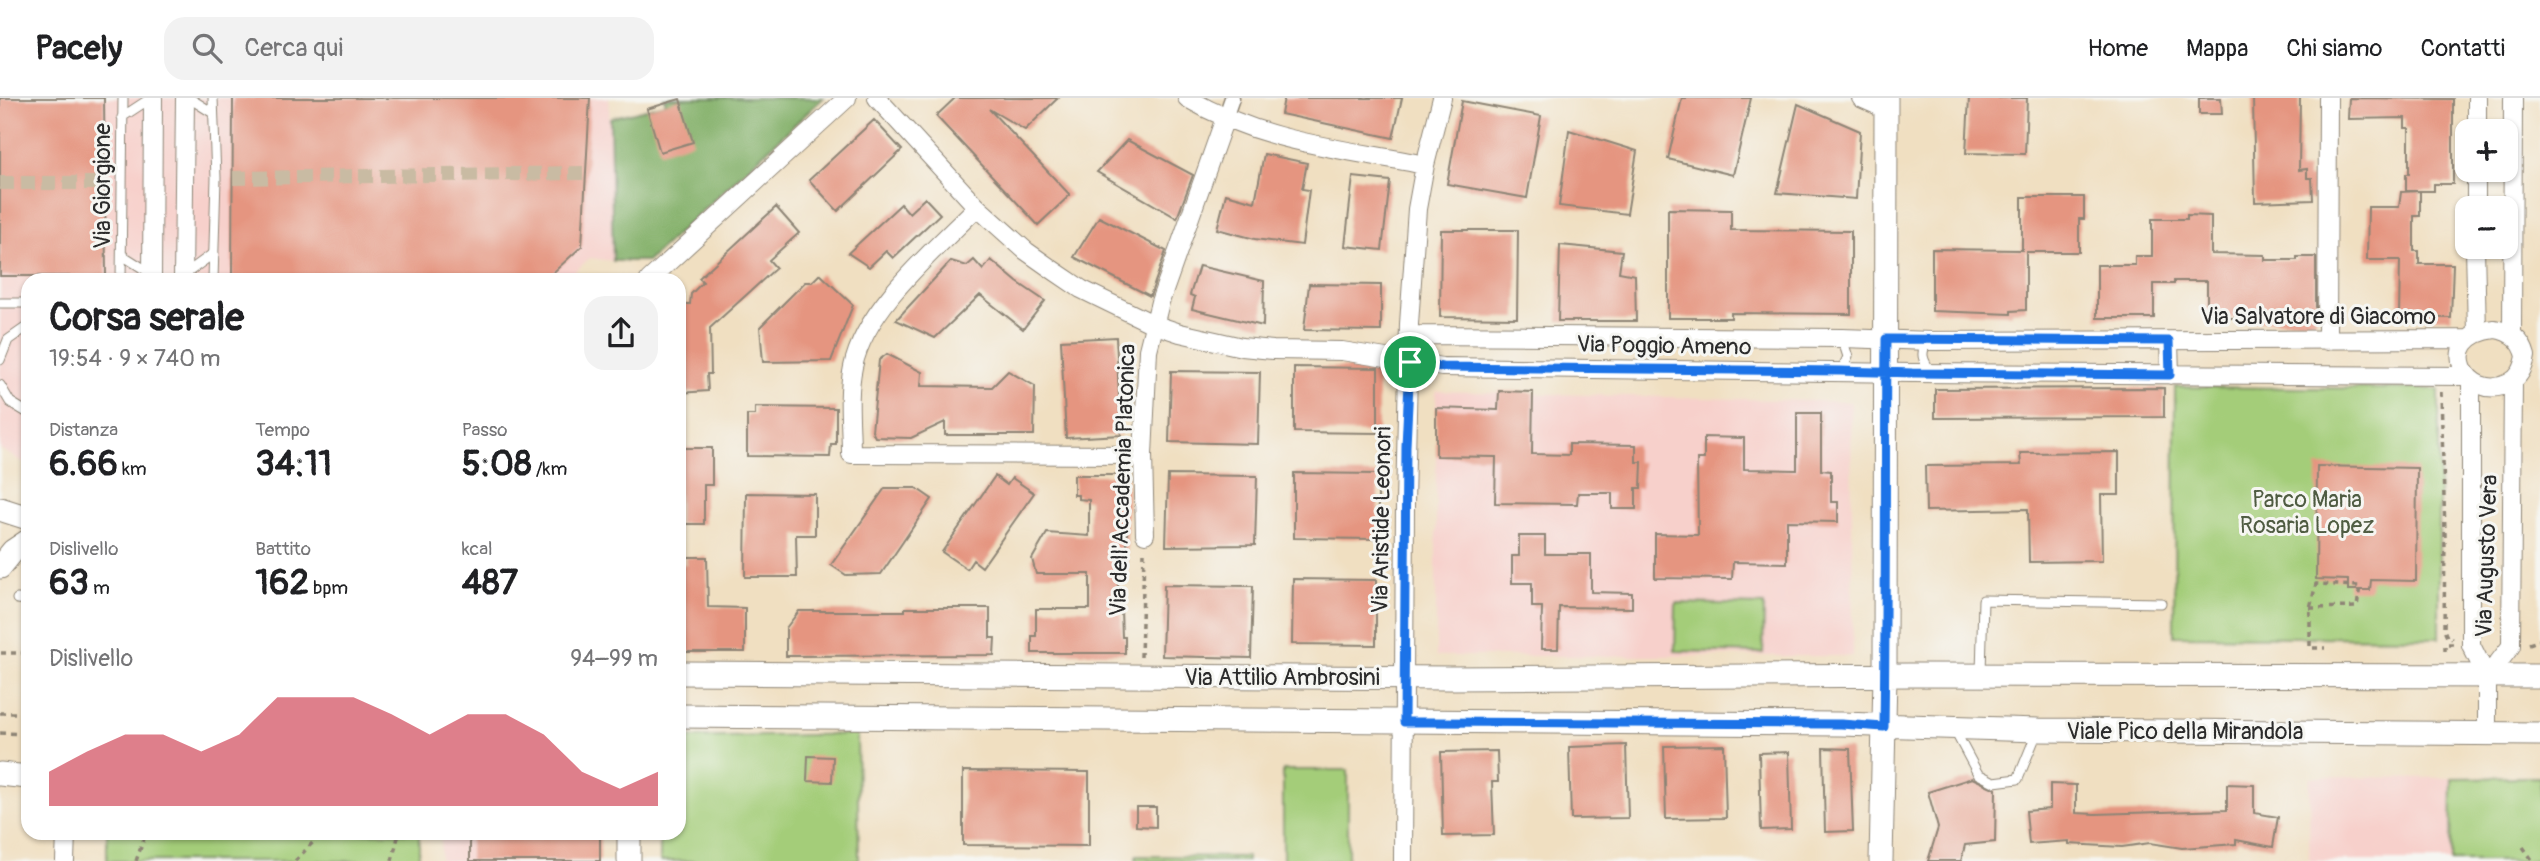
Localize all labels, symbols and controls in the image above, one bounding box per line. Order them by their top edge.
search box [164,17,654,80]
text: Pacely [35,28,122,69]
icon: search [188,29,226,67]
text: Cerca qui [244,32,343,64]
text: Home [2088,34,2148,63]
text: Mappa [2186,34,2248,63]
text: Chi siamo [2286,34,2382,63]
text: Contatti [2420,34,2505,63]
map controls [2455,119,2518,259]
button: + [2455,119,2518,182]
street label: Via Giorgione [88,123,117,249]
button: − [2455,196,2518,259]
text: Corsa serale [49,294,244,342]
button: share [584,296,658,370]
street label: Via Salvatore di Giacomo [2200,302,2436,331]
street label: Via Poggio Ameno [1576,329,1752,362]
pin [1380,332,1440,392]
street label: Via dell'Accademia Platonica [1103,343,1142,617]
icon: arrive [1391,343,1429,381]
text: 19:54 · 9 × 740 m [49,344,220,373]
text: Distanza [49,418,118,442]
text: Tempo [255,418,310,442]
text: Passo [462,418,507,442]
street label: Via Aristide Leonori [1365,426,1398,614]
text: 6.66 [49,442,118,486]
text: 34:11 [255,442,332,486]
text: 5:08 [462,442,532,486]
text: km [118,457,147,481]
text: /km [532,457,567,481]
street label: Via Augusto Vera [2469,474,2504,638]
park label: Parco Maria Rosaria Lopez [2240,485,2374,540]
text: Dislivello [49,537,118,561]
text: Battito [255,537,311,561]
text: kcal [462,537,493,561]
text: 63 [49,561,89,605]
text: 162 [255,561,309,605]
text: 487 [462,561,518,605]
text: m [89,576,110,600]
text: bpm [309,576,348,600]
text: Dislivello [49,644,133,673]
text: 94–99 m [570,644,658,673]
street label: Via Attilio Ambrosini [1184,663,1380,692]
street label: Viale Pico della Mirandola [2067,717,2303,746]

